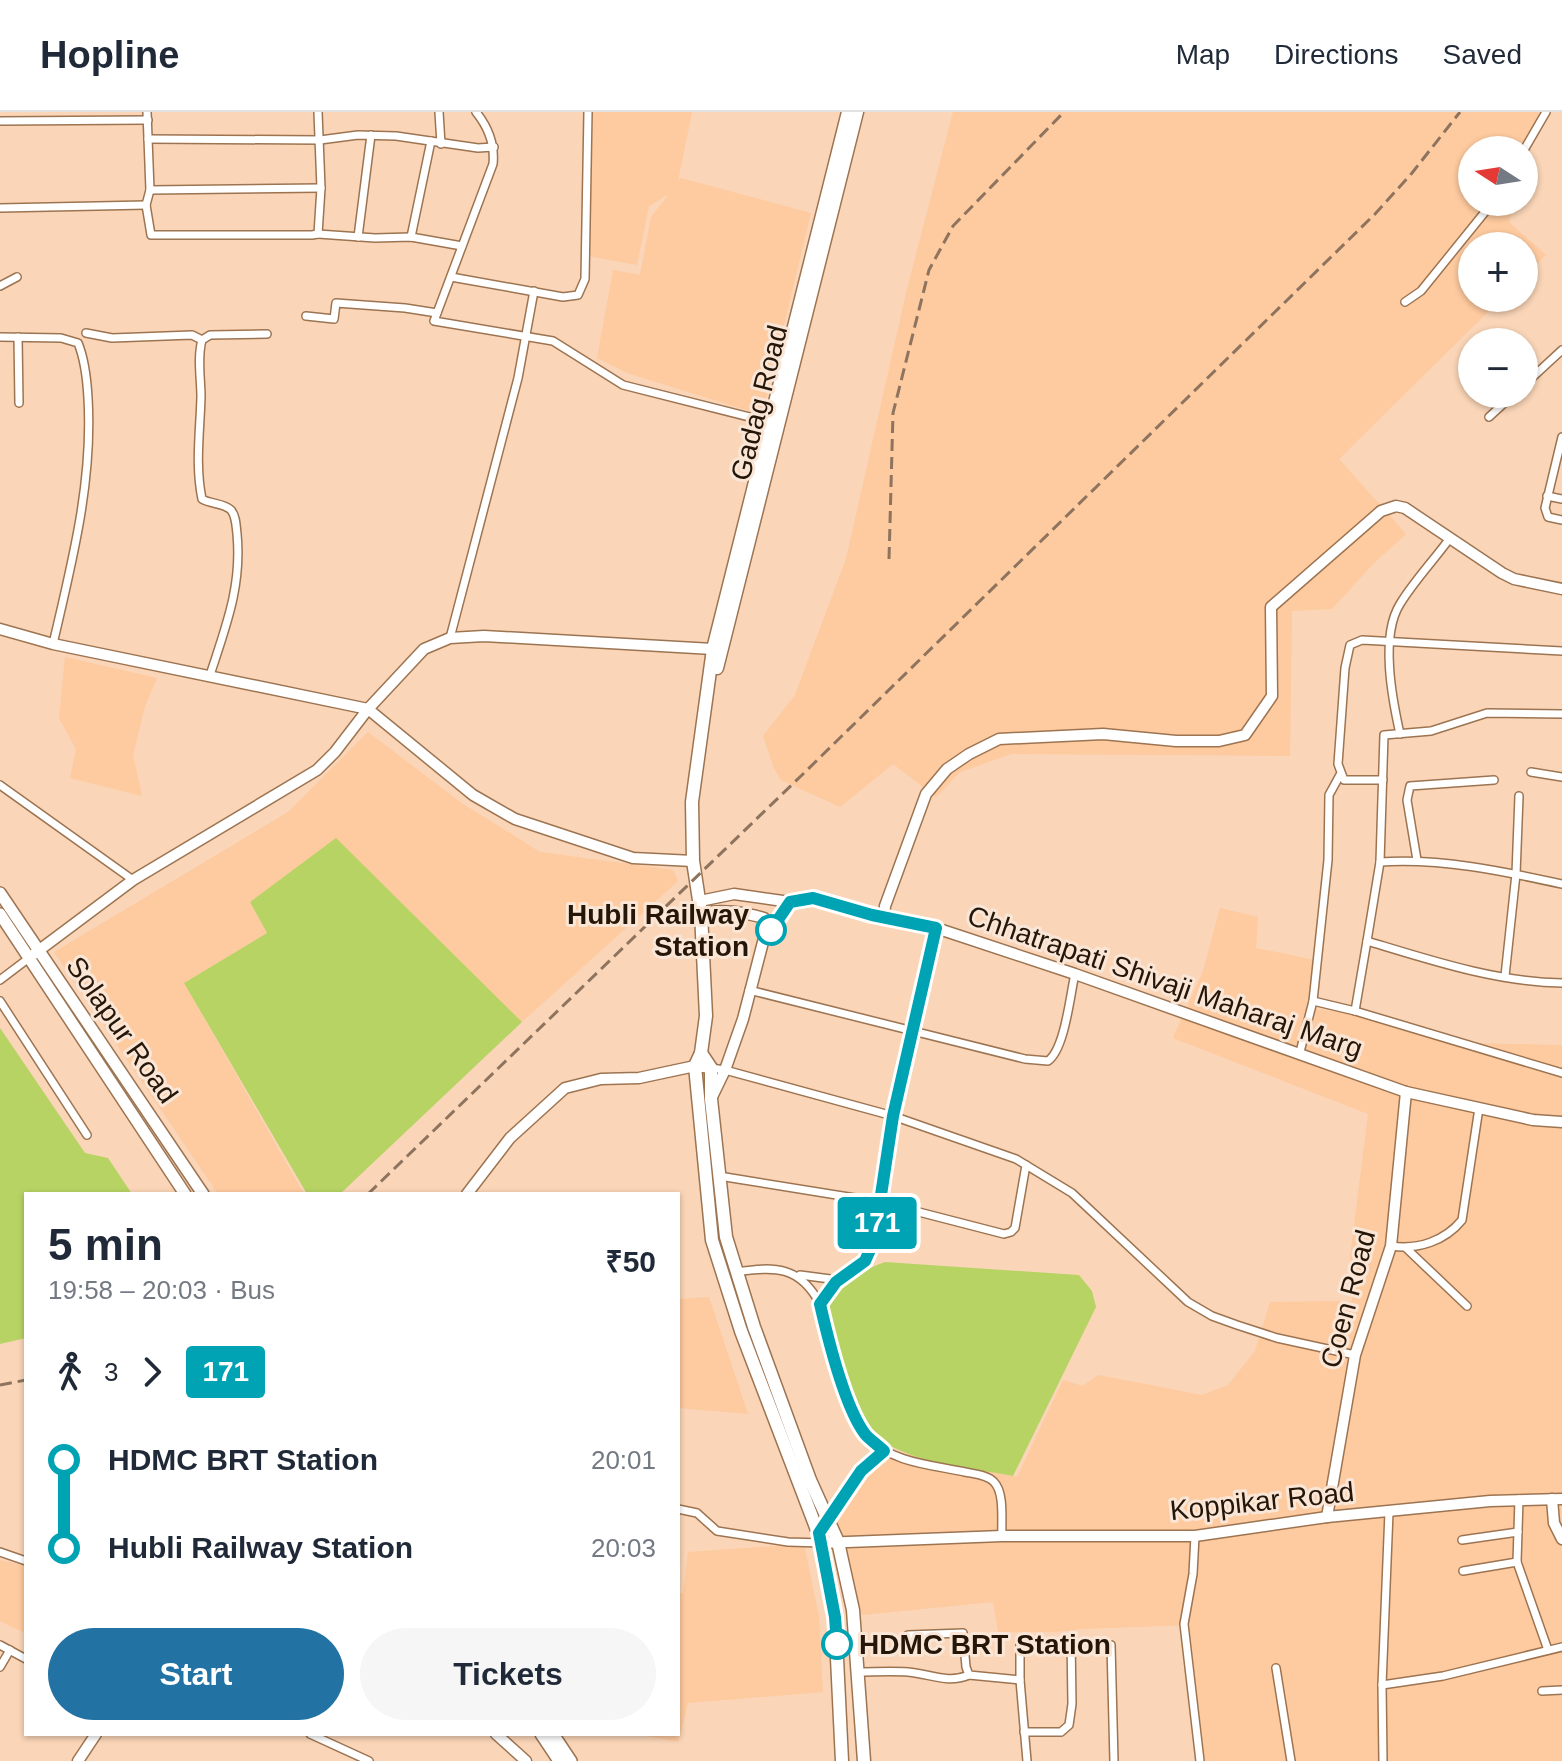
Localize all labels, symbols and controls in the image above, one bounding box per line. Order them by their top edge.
text: Hopline [40,34,179,76]
text: Map [1176,39,1230,70]
text: Directions [1274,39,1399,70]
text: Saved [1443,39,1522,70]
north arrow [1458,136,1538,216]
map controls [1458,136,1538,408]
button: + [1458,232,1538,312]
street label: Gadag Road [725,322,793,484]
button: − [1458,328,1538,408]
place label: Hubli Railway Station [567,899,749,962]
street label: Chhatrapati Shivaji Maharaj Marg [964,900,1366,1064]
marker: Hubli Railway Station [756,915,786,945]
street label: Solapur Road [60,951,184,1109]
line badge: 171 [831,1197,923,1249]
text: 171 [854,1207,900,1238]
text: 5 min [48,1220,163,1269]
street label: Coen Road [1315,1227,1381,1371]
text: ₹50 [605,1245,656,1278]
text: 19:58 – 20:03 · Bus [48,1275,275,1305]
icon: walk [48,1350,92,1394]
icon: forward [130,1350,174,1394]
text: 171 [202,1356,249,1387]
text: 3 [104,1357,118,1387]
text: HDMC BRT Station [108,1443,378,1476]
text: 20:01 [591,1445,656,1475]
street label: Koppikar Road [1168,1476,1356,1526]
text: Hubli Railway Station [108,1531,413,1564]
text: 20:03 [591,1533,656,1563]
button: Start [48,1628,344,1720]
button: Tickets [360,1628,656,1720]
marker: HDMC BRT Station [822,1629,852,1659]
place label: HDMC BRT Station [859,1629,1111,1660]

